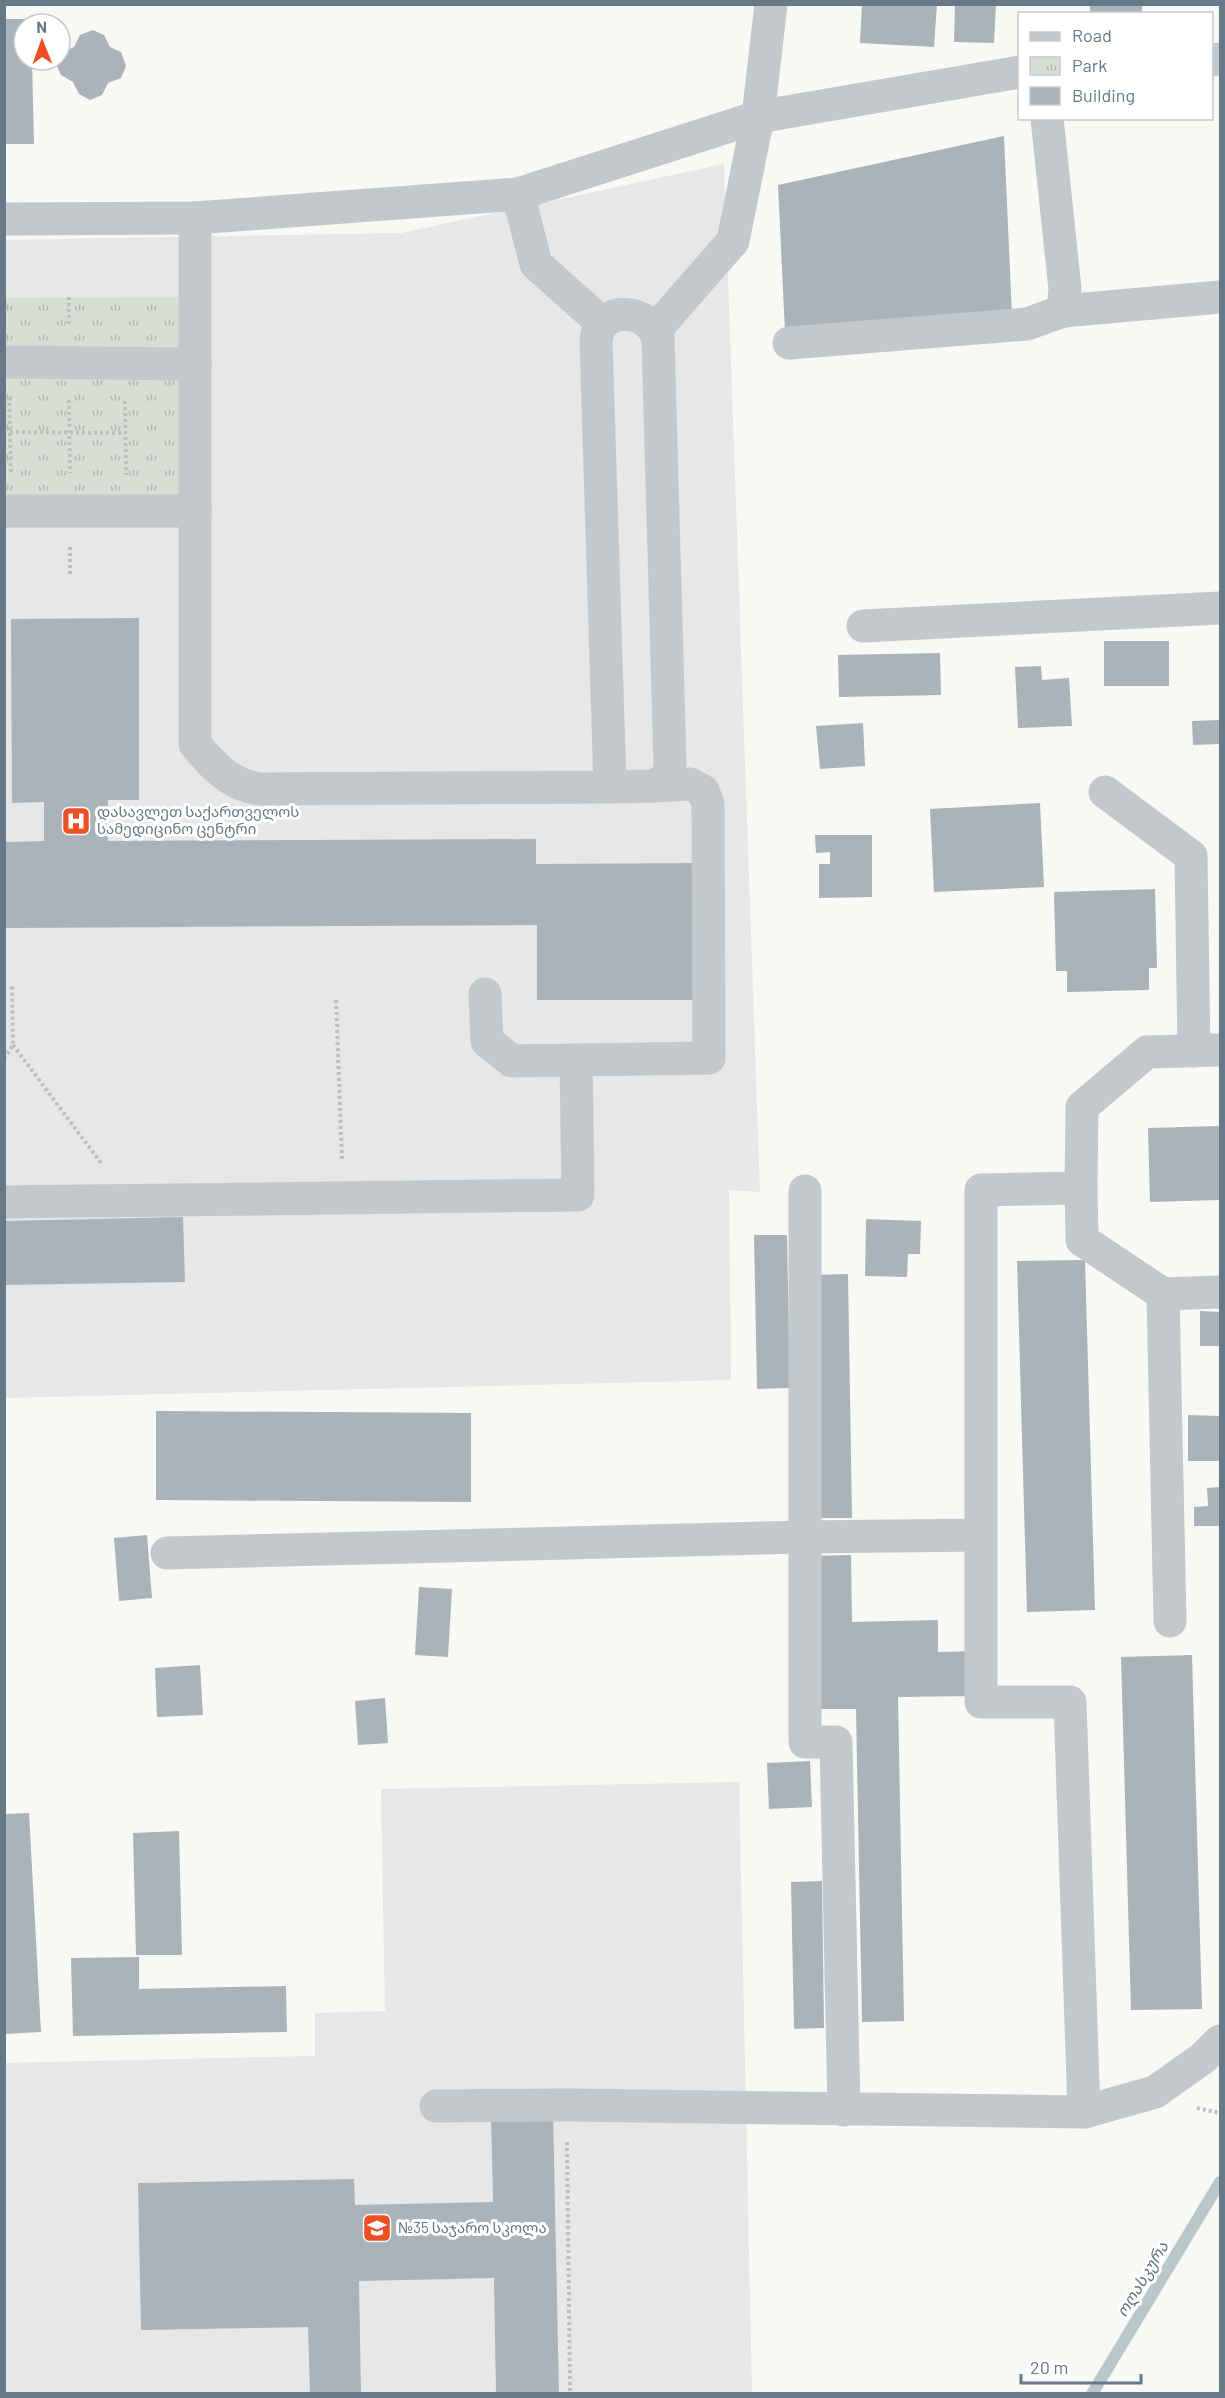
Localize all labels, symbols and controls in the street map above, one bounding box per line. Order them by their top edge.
north arrow [12,12,72,72]
legend [1018,12,1213,120]
text: N [36,17,47,36]
text: Road [1072,24,1112,46]
text: Park [1072,54,1107,76]
text: Building [1072,84,1135,106]
place label: დასავლეთ საქართველოს სამედიცინო ცენტრი [97,802,299,838]
hospital icon: დასავლეთ საქართველოს სამედიცინო ცენტრი [60,805,92,837]
school or university icon: №35 საჯარო სკოლა [361,2212,393,2244]
place label: №35 საჯარო სკოლა [398,2218,547,2237]
water label: ოღასკურა [1112,2237,1172,2320]
scale bar [1021,2347,1141,2385]
text: 20 m [1030,2356,1068,2378]

